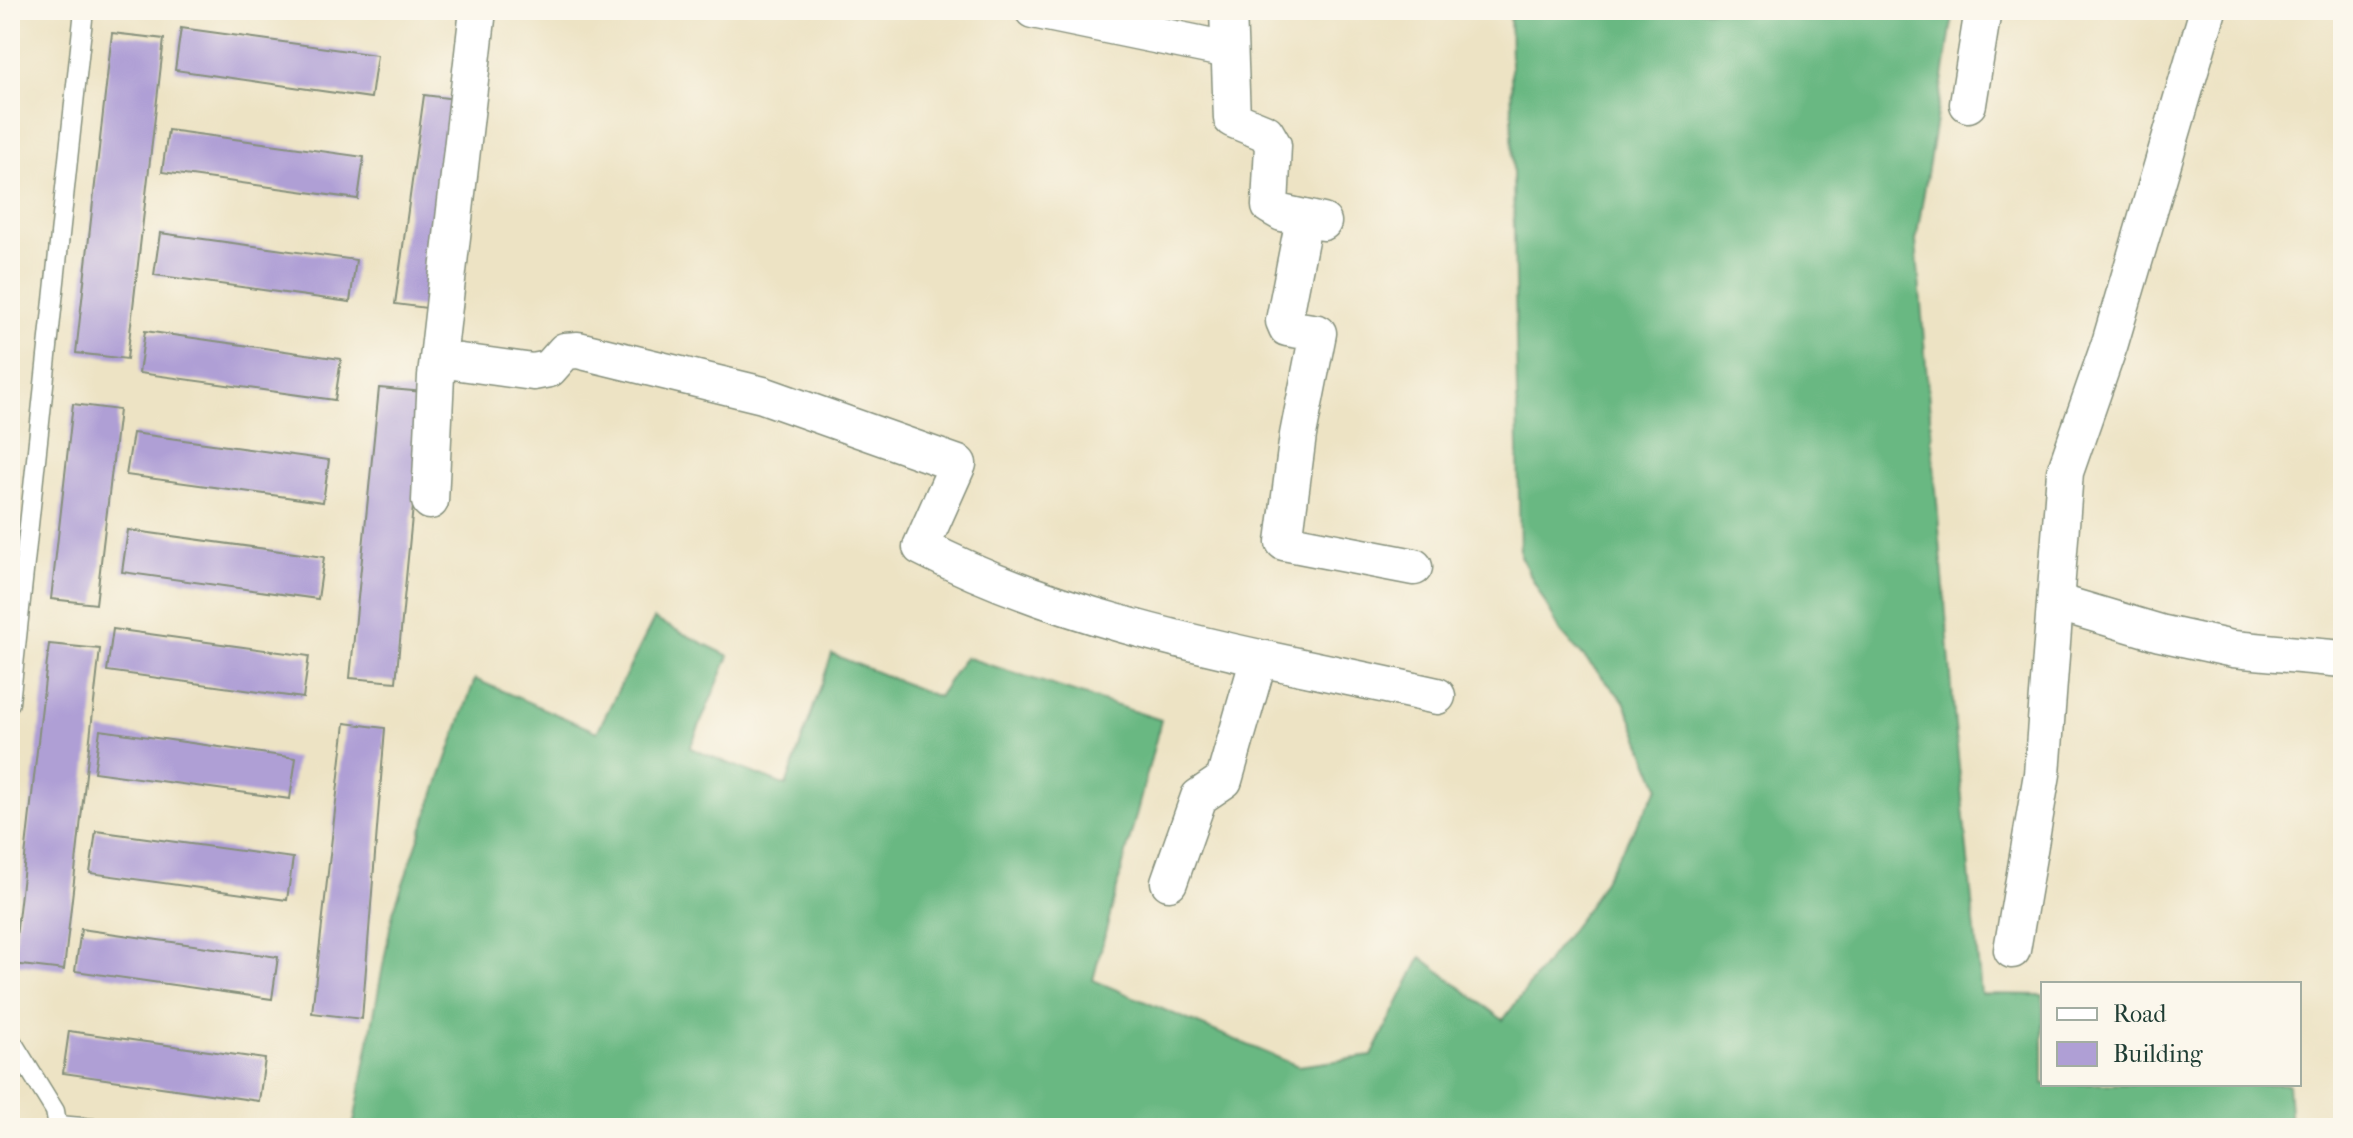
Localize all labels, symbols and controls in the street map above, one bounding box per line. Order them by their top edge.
legend [2041,982,2301,1086]
text: Road [2113,1000,2167,1028]
text: Building [2113,1040,2204,1068]

